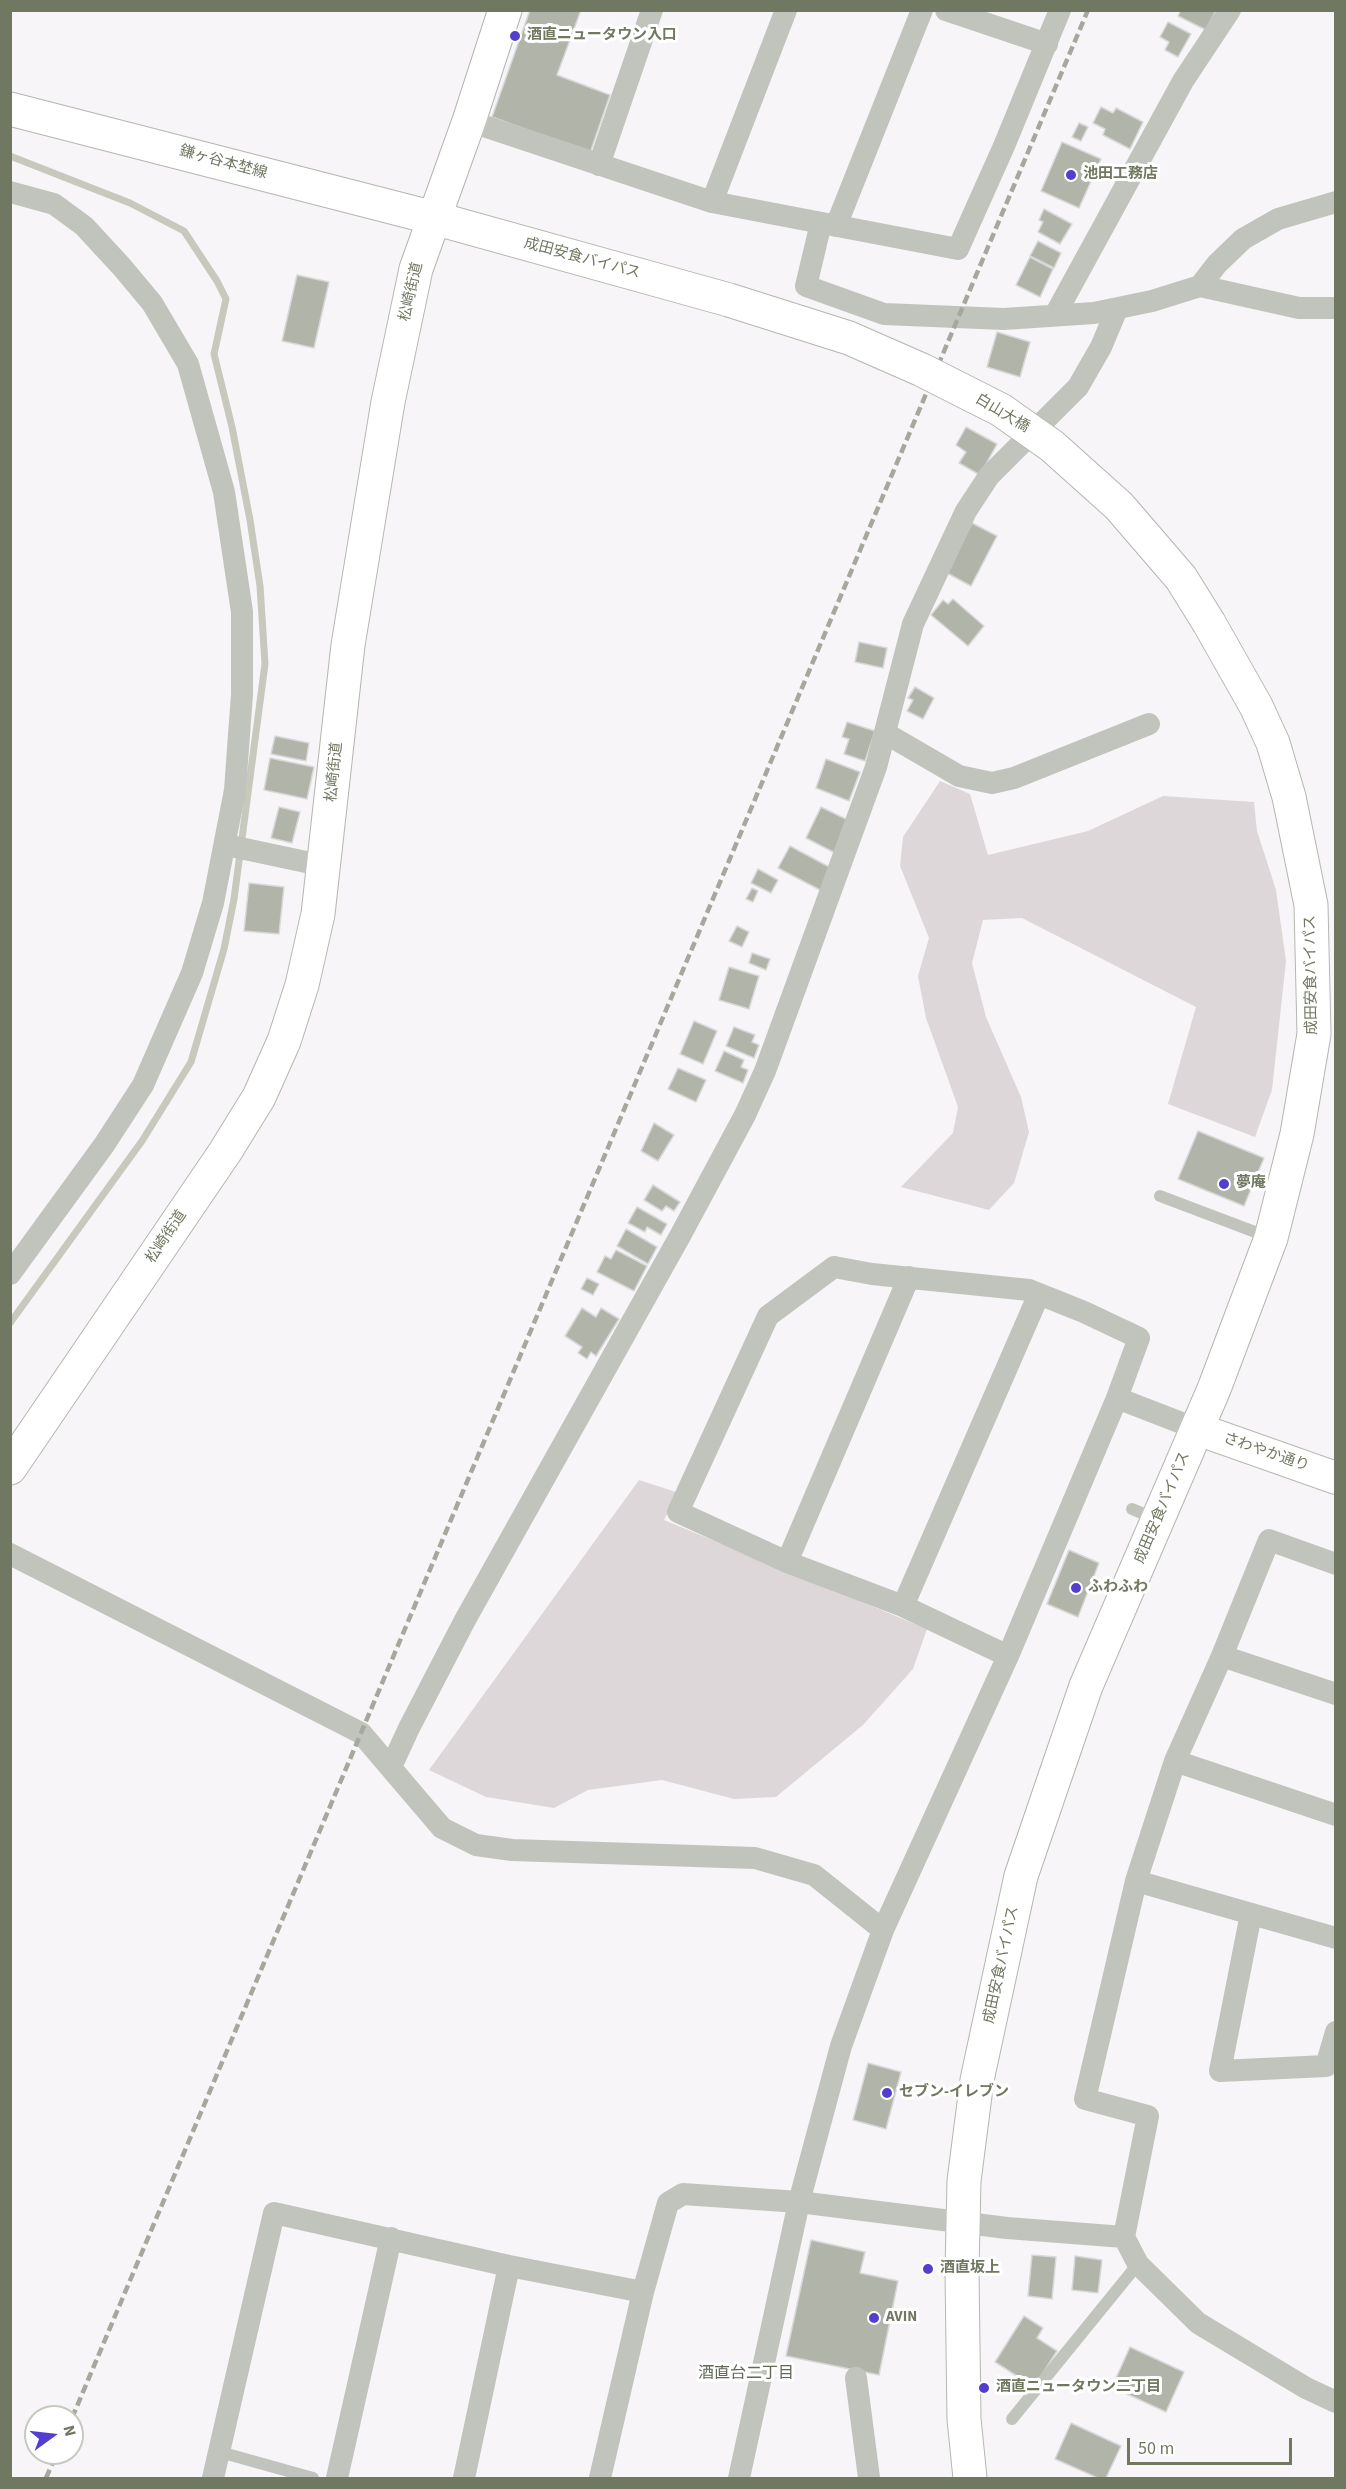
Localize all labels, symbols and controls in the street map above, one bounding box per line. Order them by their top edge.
place label: 酒直ニュータウン入口 [527,27,677,45]
marker: 酒直ニュータウン入口 [508,29,522,43]
street label: 鎌ヶ谷本埜線 [177,143,269,183]
place label: 池田工務店 [1083,166,1158,184]
marker: 池田工務店 [1064,168,1078,182]
street label: 成田安食バイパス [522,235,642,283]
street label: 松崎街道 [396,261,428,323]
street label: 白山大橋 [972,391,1032,437]
street label: 松崎街道 [323,741,347,803]
street label: 成田安食バイパス [1302,915,1322,1035]
place label: 夢庵 [1236,1175,1266,1193]
marker: 夢庵 [1217,1177,1231,1191]
street label: 松崎街道 [143,1207,191,1267]
street label: さわやか通り [1221,1430,1311,1476]
street label: 成田安食バイパス [1131,1449,1195,1567]
place label: ふわふわ [1088,1579,1148,1597]
marker: ふわふわ [1069,1581,1083,1595]
street label: 成田安食バイパス [981,1904,1023,2026]
place label: セブン-イレブン [899,2084,1009,2102]
marker: セブン-イレブン [880,2086,894,2100]
place label: 酒直坂上 [940,2260,1000,2278]
marker: 酒直坂上 [921,2262,935,2276]
place label: AVIN [886,2309,917,2327]
marker: AVIN [867,2311,881,2325]
district label: 酒直台二丁目 [698,2364,794,2384]
place label: 酒直ニュータウン二丁目 [996,2379,1161,2397]
marker: 酒直ニュータウン二丁目 [977,2381,991,2395]
north arrow [24,2405,84,2465]
text: N [57,2423,81,2439]
scale bar [1130,2426,1295,2464]
text: 50 m [1138,2436,1174,2461]

